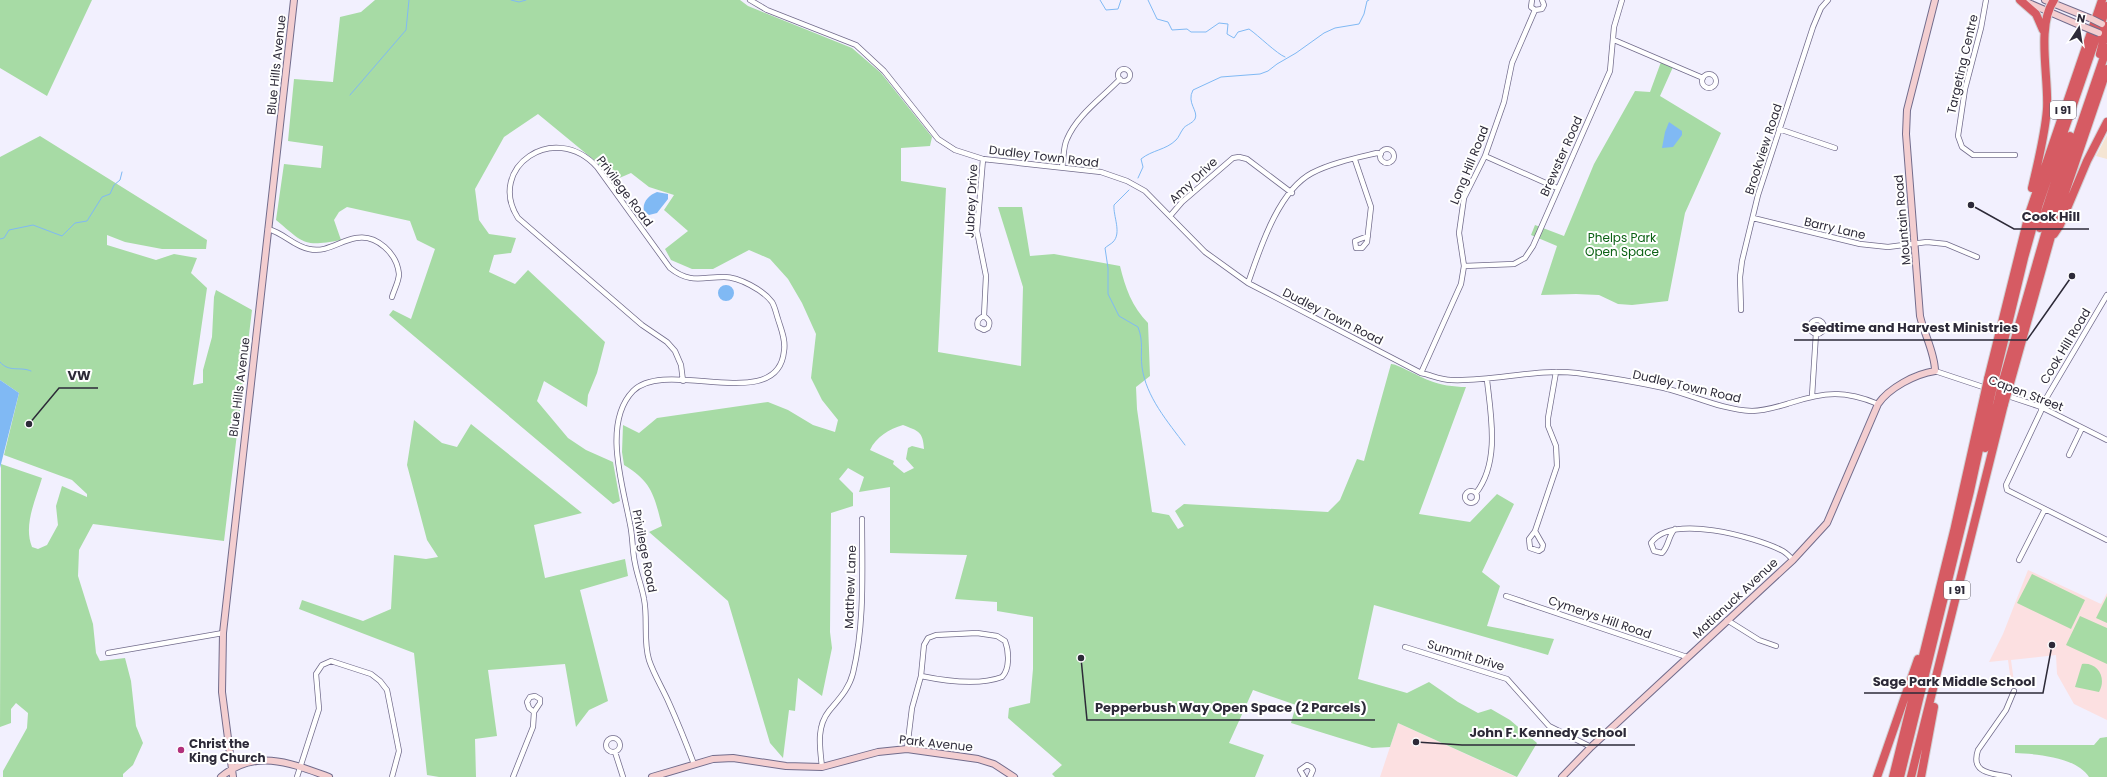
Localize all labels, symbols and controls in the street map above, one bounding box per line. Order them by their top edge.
north arrow [2059,8,2099,48]
text: N [2075,10,2087,27]
street label: Targeting Centre [1942,13,1982,115]
street label: Blue Hills Avenue [262,14,290,116]
street label: Brookview Road [1740,101,1786,197]
road number: I 91 [2050,101,2076,119]
street label: Brewster Road [1536,113,1586,199]
street label: Long Hill Road [1445,123,1493,207]
street label: Dudley Town Road [988,141,1100,171]
street label: Privilege Road [593,152,657,230]
street label: Amy Drive [1165,153,1221,207]
street label: Jubrey Drive [961,164,981,238]
street label: Mountain Road [1890,174,1914,266]
callout: Cook Hill [2014,204,2089,229]
text: Cook Hill [2022,207,2080,226]
street label: Barry Lane [1802,213,1868,243]
park label: Phelps Park Open Space [1585,229,1659,260]
street label: Dudley Town Road [1280,283,1386,349]
street label: Cook Hill Road [2036,305,2094,387]
callout: Seedtime and Harvest Ministries [1794,315,2027,340]
text: Seedtime and Harvest Ministries [1802,318,2018,337]
street label: Blue Hills Avenue [224,336,254,438]
callout: VW [59,363,98,388]
street label: Dudley Town Road [1631,365,1743,407]
text: VW [67,366,91,385]
street label: Capen Street [1986,371,2066,415]
street label: Privilege Road [629,508,661,594]
street label: Matthew Lane [840,545,860,629]
street label: Matianuck Avenue [1689,554,1781,642]
road number: I 91 [1944,581,1970,599]
street label: Cymerys Hill Road [1546,591,1654,643]
street label: Summit Drive [1425,635,1507,675]
callout: Sage Park Middle School [1864,668,2043,693]
text: Sage Park Middle School [1873,672,2036,691]
callout: Pepperbush Way Open Space (2 Parcels) [1087,695,1375,720]
text: Pepperbush Way Open Space (2 Parcels) [1095,698,1367,717]
callout: John F. Kennedy School [1462,720,1635,745]
text: John F. Kennedy School [1469,723,1627,742]
street label: Park Avenue [898,731,974,755]
place label: Christ the King Church [189,735,266,766]
marker: Christ the King Church [176,745,186,755]

